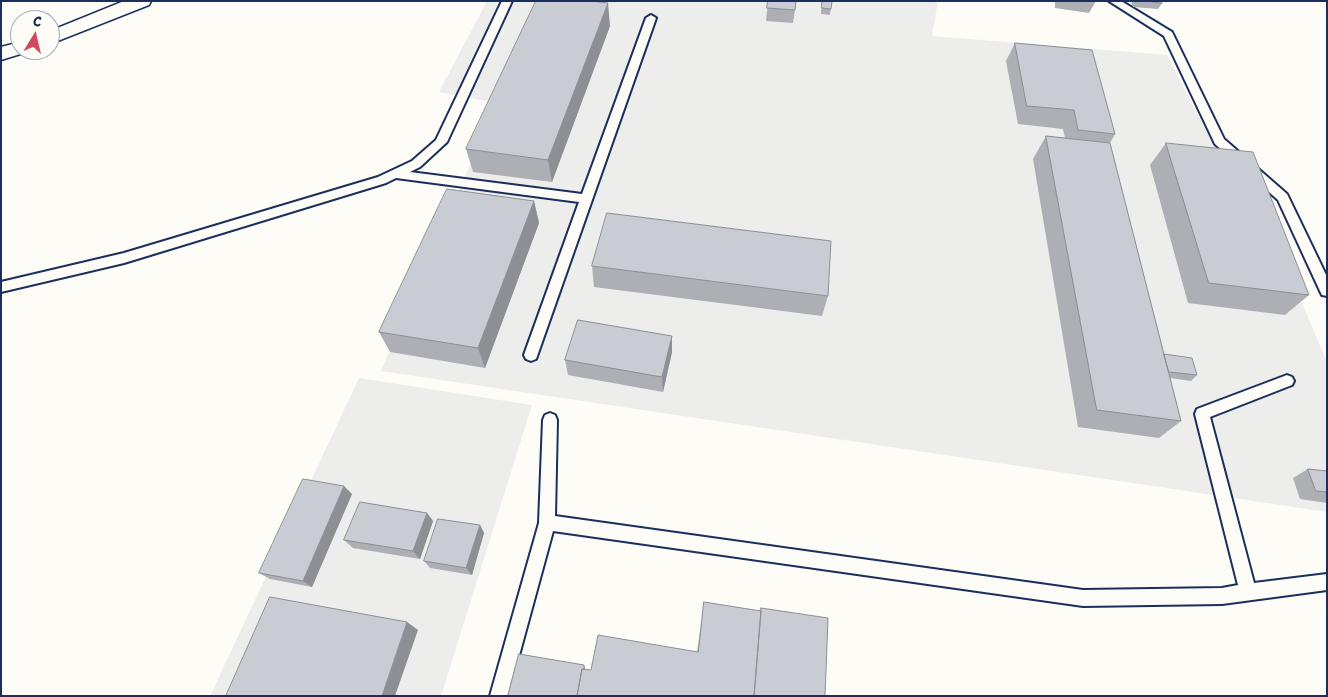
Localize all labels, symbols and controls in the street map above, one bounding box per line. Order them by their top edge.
north arrow [10,10,60,60]
text: С [32,12,43,31]

